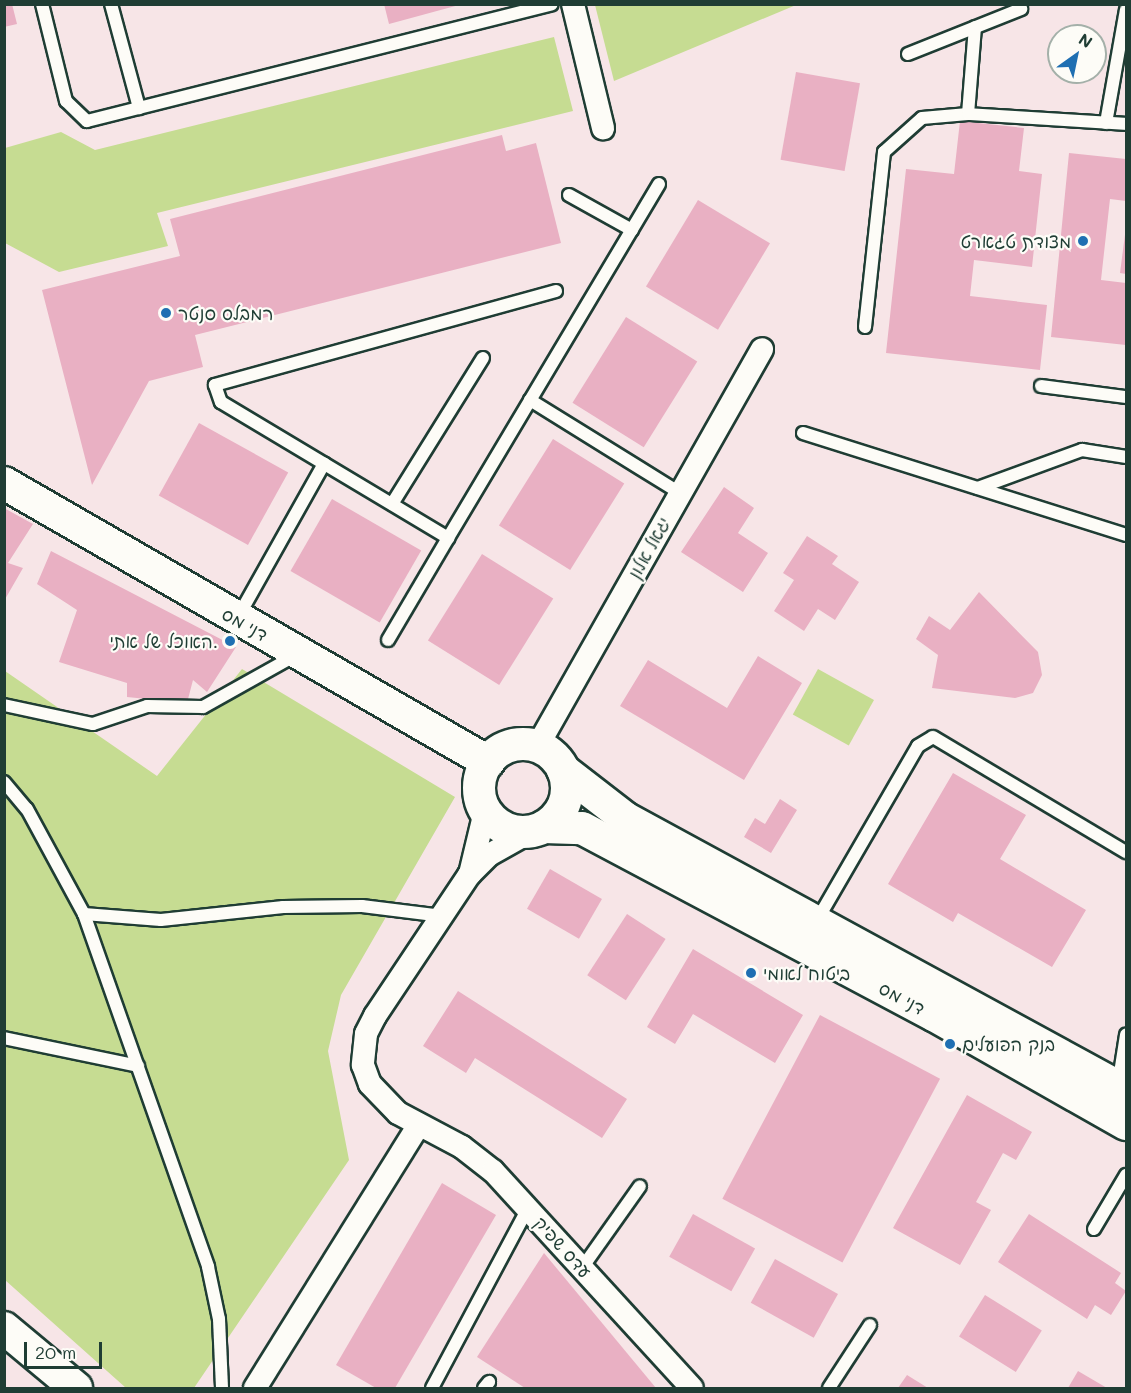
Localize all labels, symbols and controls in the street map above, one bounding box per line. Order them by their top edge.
north arrow [1047,24,1107,84]
text: N [1075,28,1097,52]
place label: מצודת טגארט [961,230,1071,252]
marker: מצודת טגארט [1076,234,1090,248]
place label: רמבלס סנטר [178,302,274,324]
marker: רמבלס סנטר [159,306,173,320]
street label: יגאל אלון [623,513,675,583]
street label: דני מס [218,603,272,645]
place label: האוכל של אתי. [109,630,218,652]
marker: האוכל של אתי. [223,634,237,648]
place label: ביטוח לאומי [763,962,850,984]
marker: ביטוח לאומי [744,966,758,980]
street label: דני מס [875,977,929,1019]
place label: בנק הפועלים [962,1033,1055,1055]
marker: בנק הפועלים [943,1037,957,1051]
street label: עדס שפיק [530,1212,596,1282]
scale bar [27,1330,105,1368]
text: 20 m [35,1340,76,1364]

